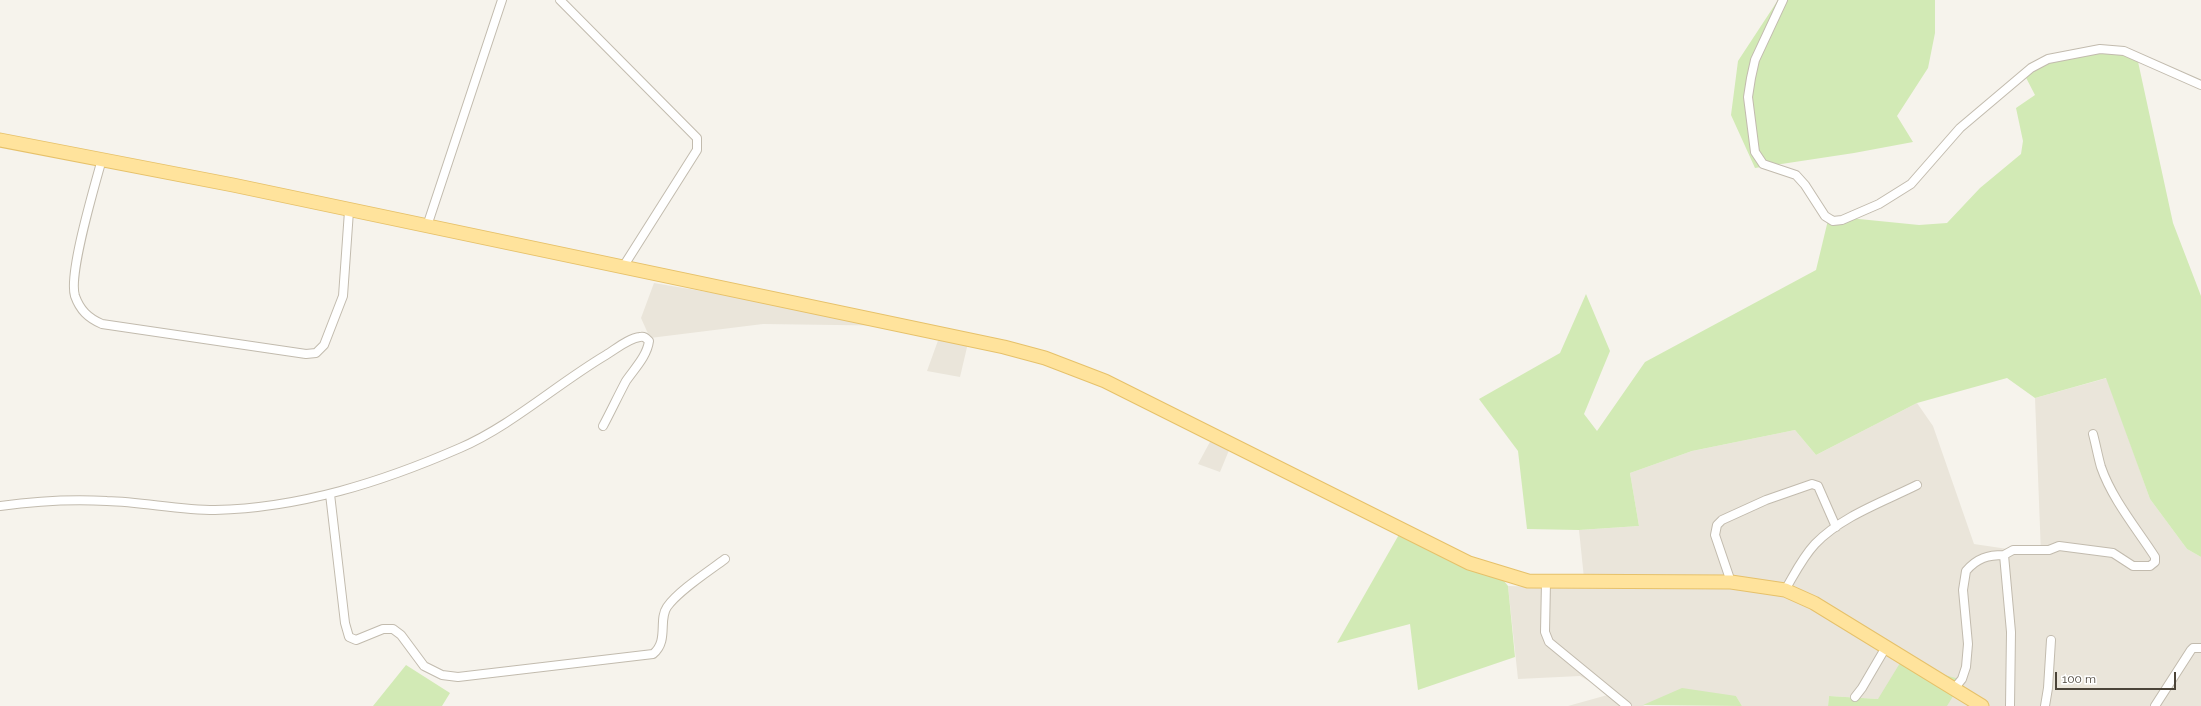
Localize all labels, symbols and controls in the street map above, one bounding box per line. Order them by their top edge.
scale bar [2057,664,2178,690]
text: 100 m [2062,672,2096,686]

